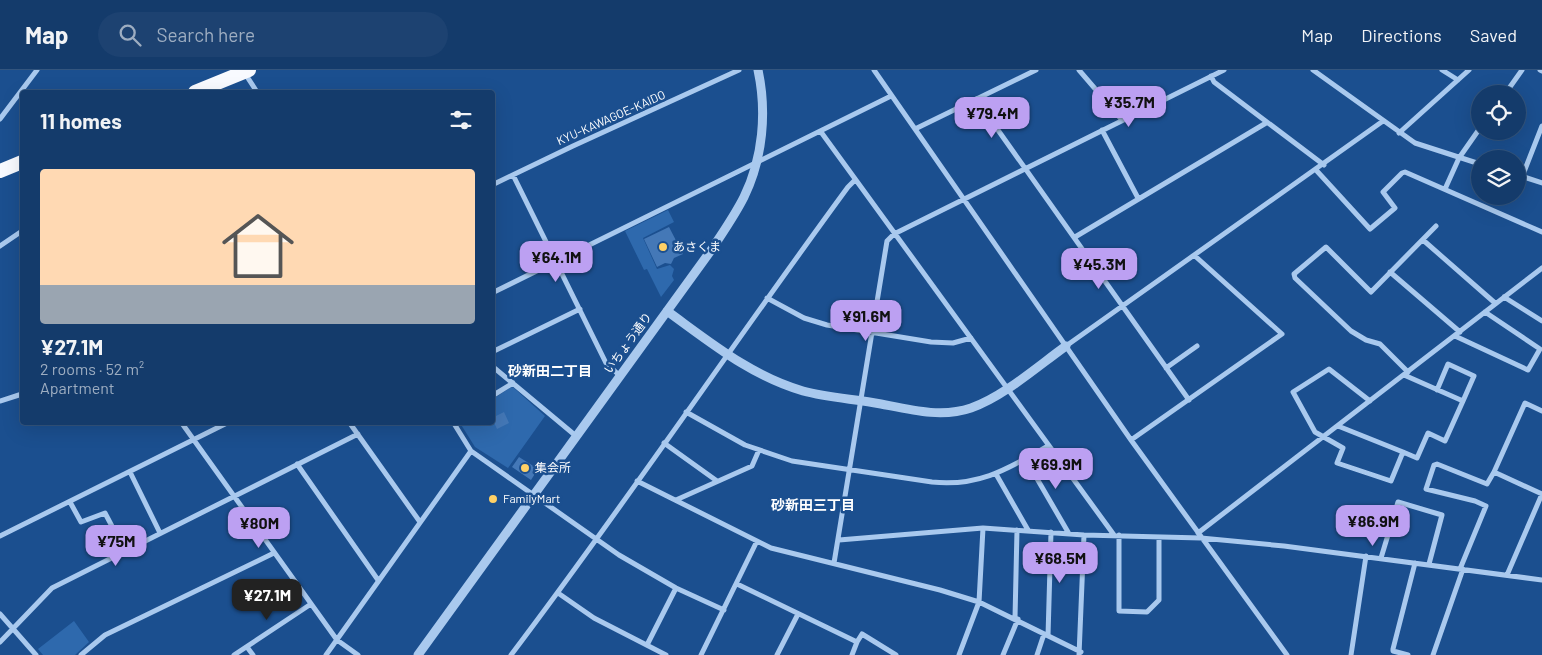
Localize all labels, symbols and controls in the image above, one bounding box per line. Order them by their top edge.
search box [98,12,448,57]
text: Map [25,20,68,49]
icon: search [116,21,144,49]
text: Search here [156,23,255,46]
text: Map [1301,24,1333,46]
text: Directions [1361,24,1442,46]
text: Saved [1470,24,1517,46]
pin: ¥35.7M [1088,85,1170,128]
map controls [1471,85,1526,205]
button: locate [1471,85,1526,140]
street label: KYU-KAWAGOE-KAIDO [554,87,667,147]
text: ¥35.7M [1103,92,1155,111]
pin: ¥79.4M [951,97,1033,139]
text: ¥79.4M [966,103,1018,122]
icon: filters [447,106,475,134]
text: 11 homes [40,108,122,133]
button: layers [1471,150,1526,205]
icon: home [213,201,303,291]
place label: あさくま [673,239,721,253]
pin: ¥64.1M [515,240,597,283]
marker: あさくま [657,241,669,253]
text: ¥64.1M [531,247,581,266]
pin: ¥45.3M [1058,248,1140,290]
text: ¥45.3M [1072,254,1126,273]
pin: ¥91.6M [825,300,907,342]
text: ¥91.6M [841,306,891,325]
street label: いちょう通り [600,309,654,376]
text: ¥27.1M [40,334,103,359]
text: 2 rooms · 52 m² [40,359,144,378]
district label: 砂新田二丁目 [508,362,592,379]
text: Apartment [40,378,115,397]
pin: ¥69.9M [1015,448,1097,490]
text: ¥69.9M [1030,454,1082,473]
place label: 集会所 [535,460,571,474]
marker: 集会所 [519,462,531,474]
place label: FamilyMart [503,491,560,505]
marker: FamilyMart [487,493,499,505]
district label: 砂新田三丁目 [771,496,855,513]
pin: ¥86.9M [1332,504,1414,547]
pin: ¥80M [229,506,289,549]
text: ¥86.9M [1347,511,1399,530]
text: ¥80M [239,513,279,532]
pin: ¥75M [86,524,146,567]
text: ¥75M [97,531,135,550]
pin: ¥68.5M [1019,542,1101,584]
text: ¥68.5M [1034,548,1086,567]
pin: ¥27.1M [226,578,308,621]
text: ¥27.1M [243,585,291,604]

